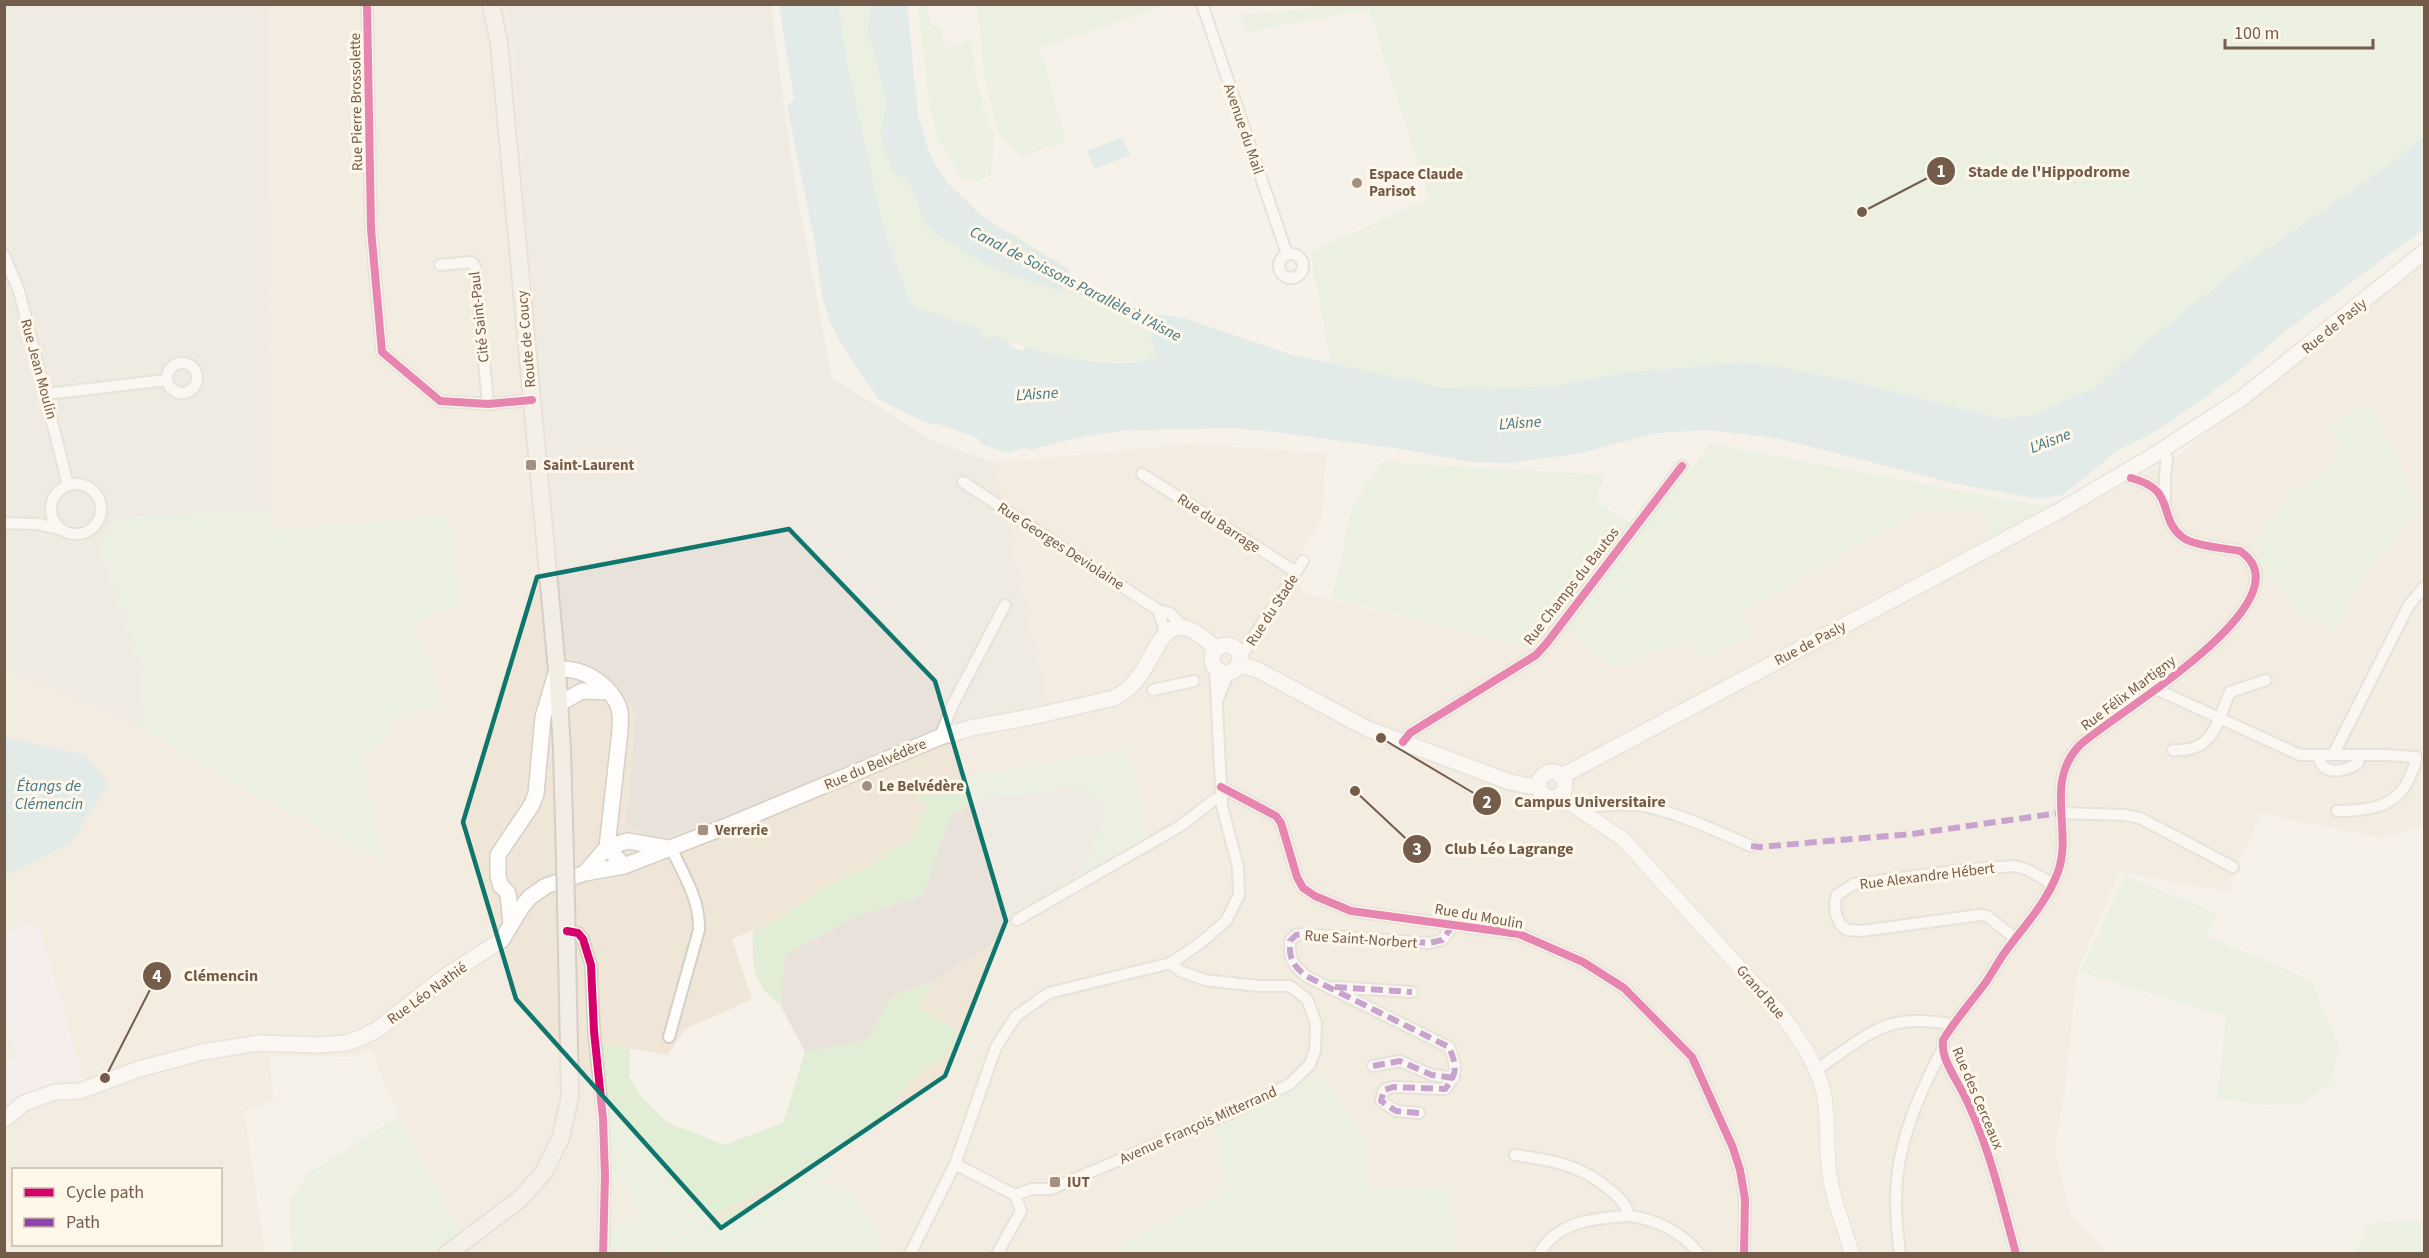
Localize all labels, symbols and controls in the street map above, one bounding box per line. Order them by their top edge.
scale bar [2225,12,2374,50]
text: 100 m [2234,21,2279,46]
street label: Rue Pierre Brossolette [345,33,368,171]
street label: Avenue du Mail [1218,81,1269,178]
callout: Stade de l'Hippodrome [1926,154,2142,188]
text: 1 [1936,159,1946,184]
text: Stade de l'Hippodrome [1968,161,2130,183]
place label: Espace Claude Parisot [1369,164,1464,202]
marker: Espace Claude Parisot [1350,176,1364,190]
water label: Canal de Soissons Parallèle à l'Aisne [966,221,1185,347]
street label: Cité Saint-Paul [464,270,495,364]
street label: Route de Coucy [512,289,541,388]
street label: Rue de Pasly [2297,294,2371,359]
street label: Rue Jean Moulin [15,317,62,422]
water label: L'Aisne [1015,382,1059,406]
water label: L'Aisne [1498,411,1542,435]
water label: L'Aisne [2027,423,2074,459]
place label: Saint-Laurent [543,455,635,476]
marker: Saint-Laurent [524,458,538,472]
street label: Rue du Barrage [1173,489,1264,558]
street label: Rue Georges Deviolaine [993,497,1128,595]
street label: Rue Champs du Bautos [1519,523,1624,650]
street label: Rue du Stade [1241,570,1304,651]
street label: Rue de Pasly [1771,616,1850,671]
street label: Rue Félix Martigny [2076,651,2180,736]
street label: Rue du Belvédère [821,733,930,795]
water label: Étangs de Clémencin [15,775,83,815]
place label: Le Belvédère [879,776,964,797]
marker: Le Belvédère [860,779,874,793]
callout: Campus Universitaire [1472,784,1678,818]
text: 2 [1482,790,1492,815]
text: Campus Universitaire [1514,791,1666,813]
place label: Verrerie [714,820,769,841]
marker: Verrerie [696,823,710,837]
callout: Club Léo Lagrange [1402,832,1585,866]
text: 3 [1412,837,1422,862]
text: Club Léo Lagrange [1444,838,1574,860]
street label: Rue Alexandre Hébert [1858,858,1996,895]
street label: Rue du Moulin [1433,898,1525,935]
street label: Rue Saint-Norbert [1304,925,1418,954]
street label: Rue Léo Nathié [383,957,472,1030]
callout: Clémencin [142,959,270,993]
street label: Grand Rue [1731,961,1790,1024]
text: 4 [152,964,162,989]
text: Clémencin [184,965,258,987]
street label: Rue des Cerceaux [1946,1044,2009,1153]
street label: Avenue François Mitterrand [1116,1081,1280,1170]
legend [12,1168,222,1246]
place label: IUT [1067,1172,1090,1193]
marker: IUT [1048,1175,1062,1189]
text: Cycle path [66,1180,144,1205]
text: Path [66,1210,100,1235]

